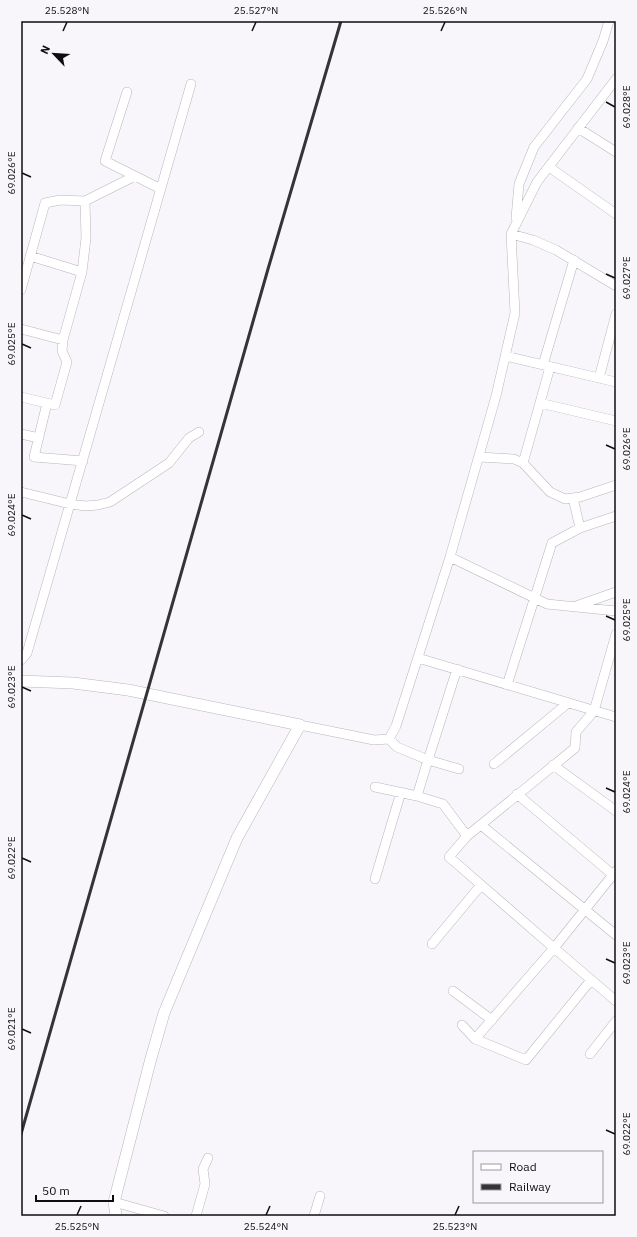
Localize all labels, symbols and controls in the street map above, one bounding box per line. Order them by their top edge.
text: 25.528°N [45,4,89,17]
text: 25.527°N [234,4,278,17]
text: 25.526°N [423,4,467,17]
north arrow [34,34,74,74]
text: N [37,43,53,56]
text: 69.028°E [620,85,633,129]
text: 69.026°E [5,151,18,195]
text: 69.027°E [620,256,633,300]
text: 69.025°E [5,322,18,366]
text: 69.026°E [620,427,633,471]
text: 69.024°E [5,493,18,537]
text: 69.025°E [620,598,633,642]
text: 69.023°E [5,665,18,709]
text: 69.024°E [620,770,633,814]
text: 69.022°E [5,836,18,880]
text: 69.023°E [620,941,633,985]
text: 69.021°E [5,1007,18,1051]
text: 69.022°E [620,1112,633,1156]
legend [473,1151,603,1203]
text: Road [509,1159,537,1174]
scale bar [36,1177,113,1203]
text: Railway [509,1179,551,1194]
text: 50 m [42,1183,70,1198]
text: 25.525°N [55,1220,99,1233]
text: 25.524°N [244,1220,288,1233]
text: 25.523°N [433,1220,477,1233]

